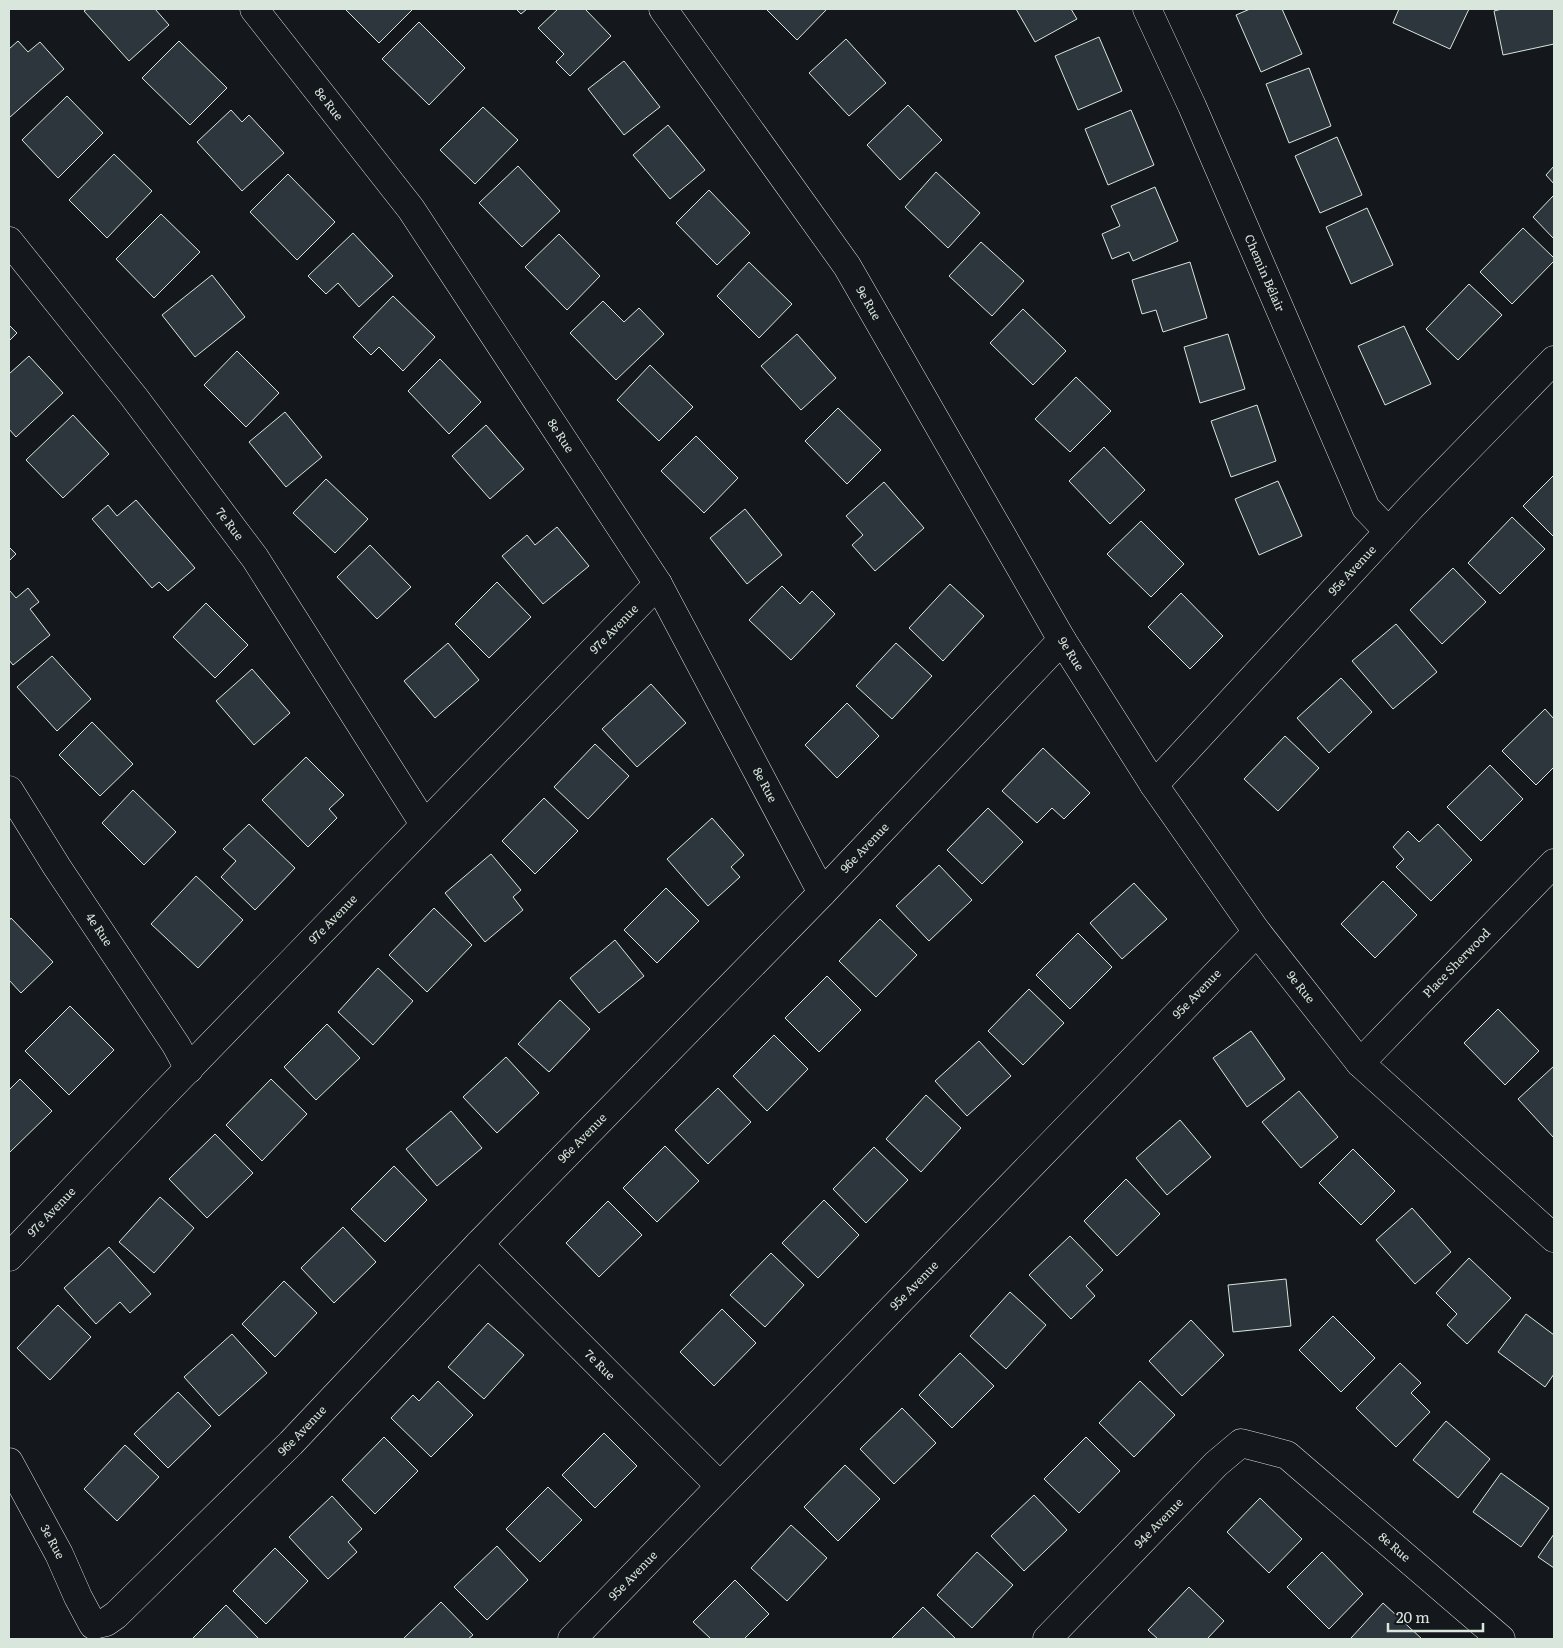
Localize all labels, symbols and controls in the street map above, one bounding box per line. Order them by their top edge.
street label: 8e Rue [311,83,348,124]
street label: Chemin Bélair [1241,231,1290,314]
street label: 9e Rue [852,282,886,323]
street label: 8e Rue [544,415,579,456]
street label: 7e Rue [212,503,249,544]
street label: 95e Avenue [1323,541,1380,599]
street label: 97e Avenue [585,600,642,657]
street label: 9e Rue [1054,633,1089,674]
street label: 8e Rue [749,764,782,805]
street label: 96e Avenue [836,818,892,877]
street label: 97e Avenue [304,890,361,948]
street label: 4e Rue [82,909,118,950]
street label: Place Sherwood [1418,923,1495,1001]
street label: 95e Avenue [1168,964,1225,1022]
street label: 9e Rue [1283,967,1320,1007]
street label: 96e Avenue [553,1109,610,1167]
street label: 97e Avenue [23,1182,79,1240]
street label: 95e Avenue [885,1256,942,1314]
street label: 7e Rue [581,1345,620,1384]
street label: 96e Avenue [273,1401,330,1459]
street label: 94e Avenue [1130,1493,1187,1552]
street label: 3e Rue [37,1521,70,1562]
street label: 8e Rue [1375,1528,1415,1565]
street label: 95e Avenue [604,1546,661,1604]
scale bar [1388,1600,1483,1632]
text: 20 m [1396,1605,1430,1628]

